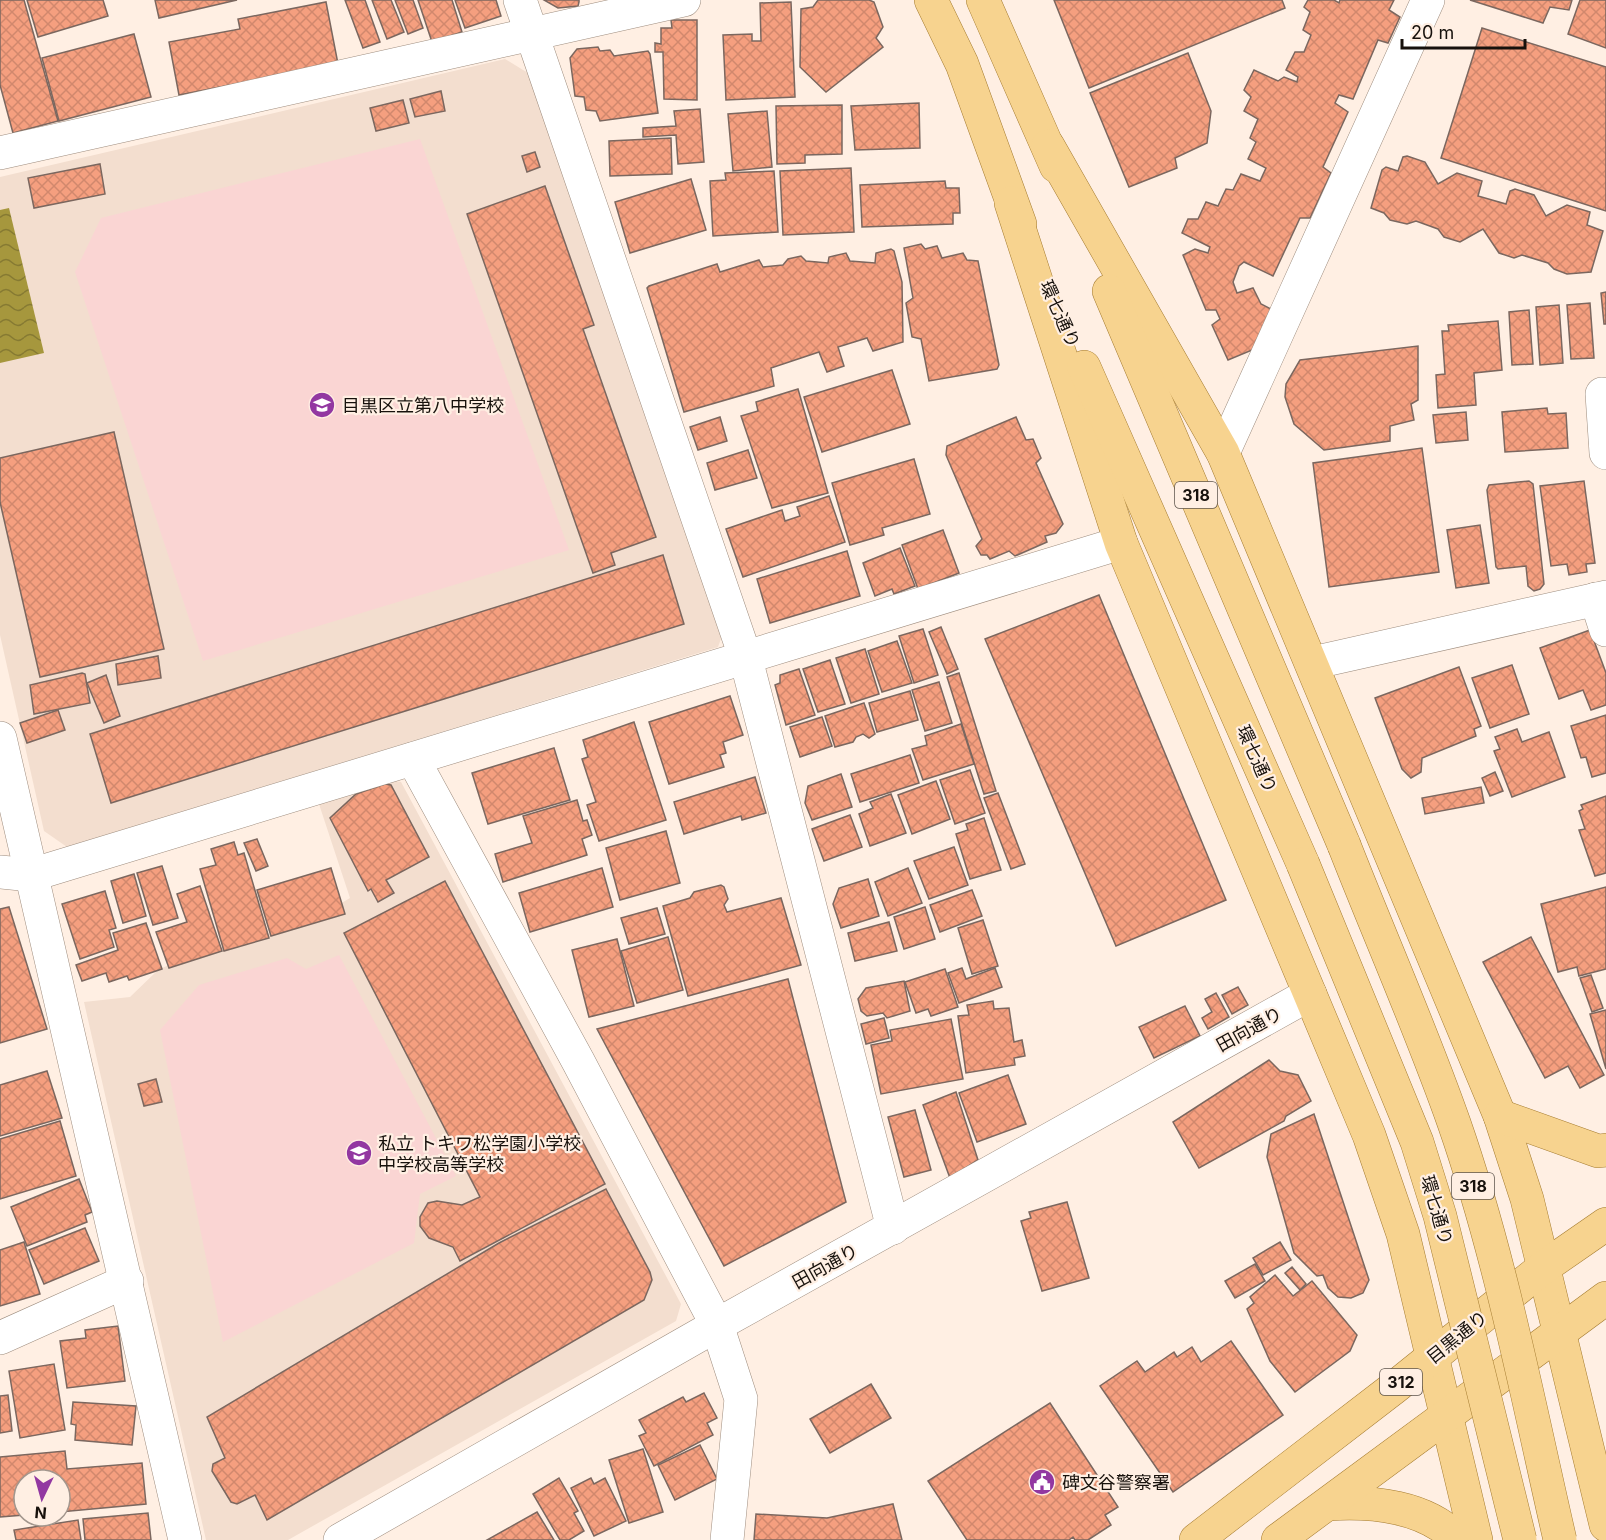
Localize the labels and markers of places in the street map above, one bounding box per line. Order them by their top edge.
school or university icon: 目黒区立第八中学校 [307,390,337,420]
place label: 目黒区立第八中学校 [342,395,504,416]
place label: 私立 トキワ松学園小学校 中学校高等学校 [378,1133,581,1175]
school or university icon: 私立 トキワ松学園小学校 中学校高等学校 [344,1138,374,1168]
public building icon: 碑文谷警察署 [1027,1467,1057,1497]
place label: 碑文谷警察署 [1062,1472,1170,1493]

